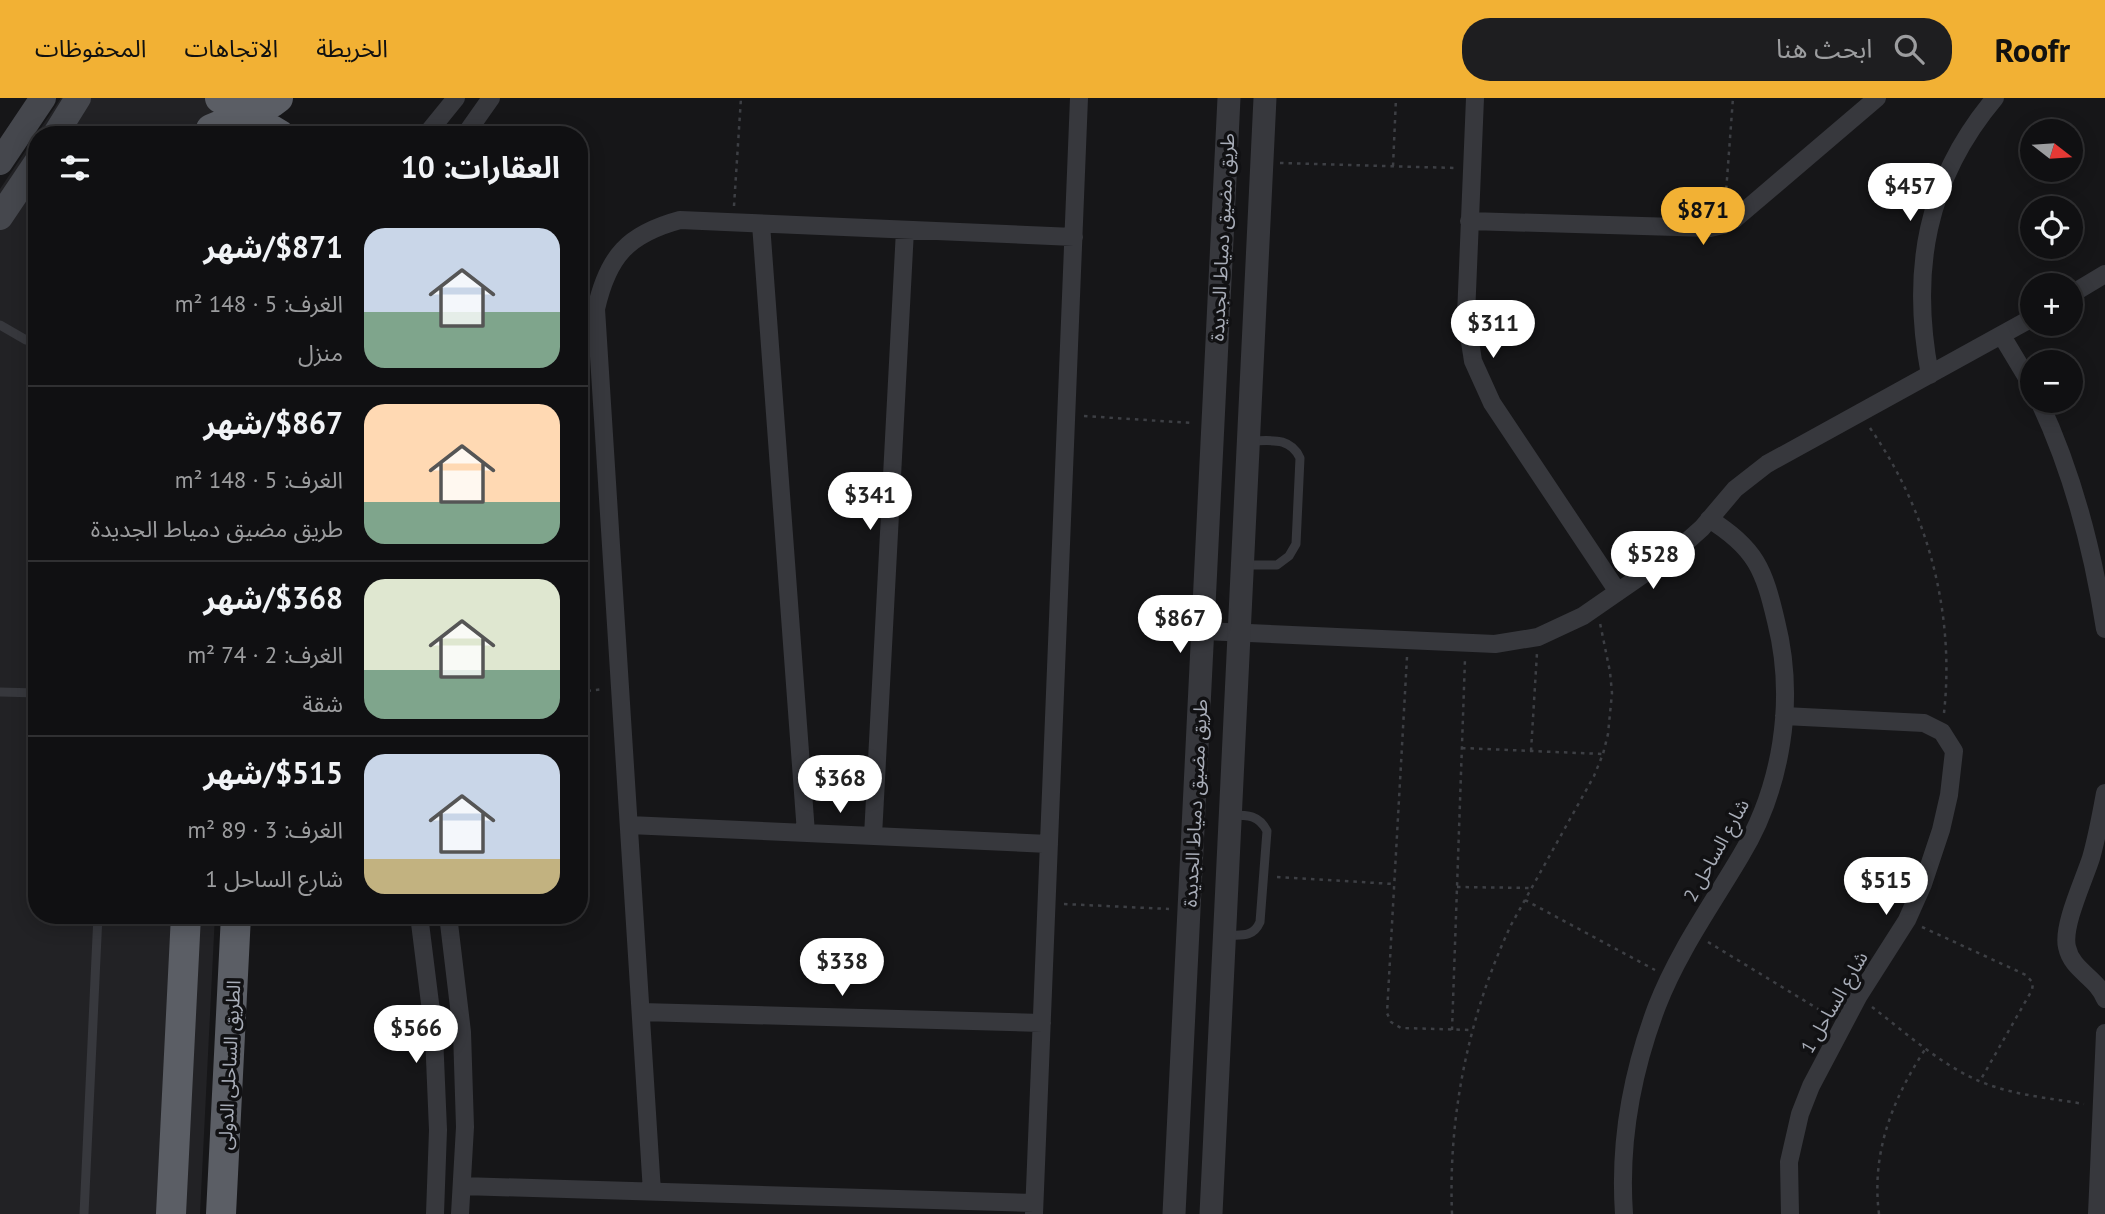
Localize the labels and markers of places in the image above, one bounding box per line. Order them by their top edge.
pin: $457 [1869,164,1951,223]
pin: $871 [1662,188,1744,247]
pin: $311 [1452,300,1534,360]
pin: $341 [829,472,911,532]
pin: $528 [1612,532,1694,591]
pin: $867 [1139,596,1221,655]
pin: $368 [799,756,881,815]
pin: $515 [1845,858,1927,917]
pin: $338 [801,939,883,998]
pin: $566 [375,1006,457,1065]

